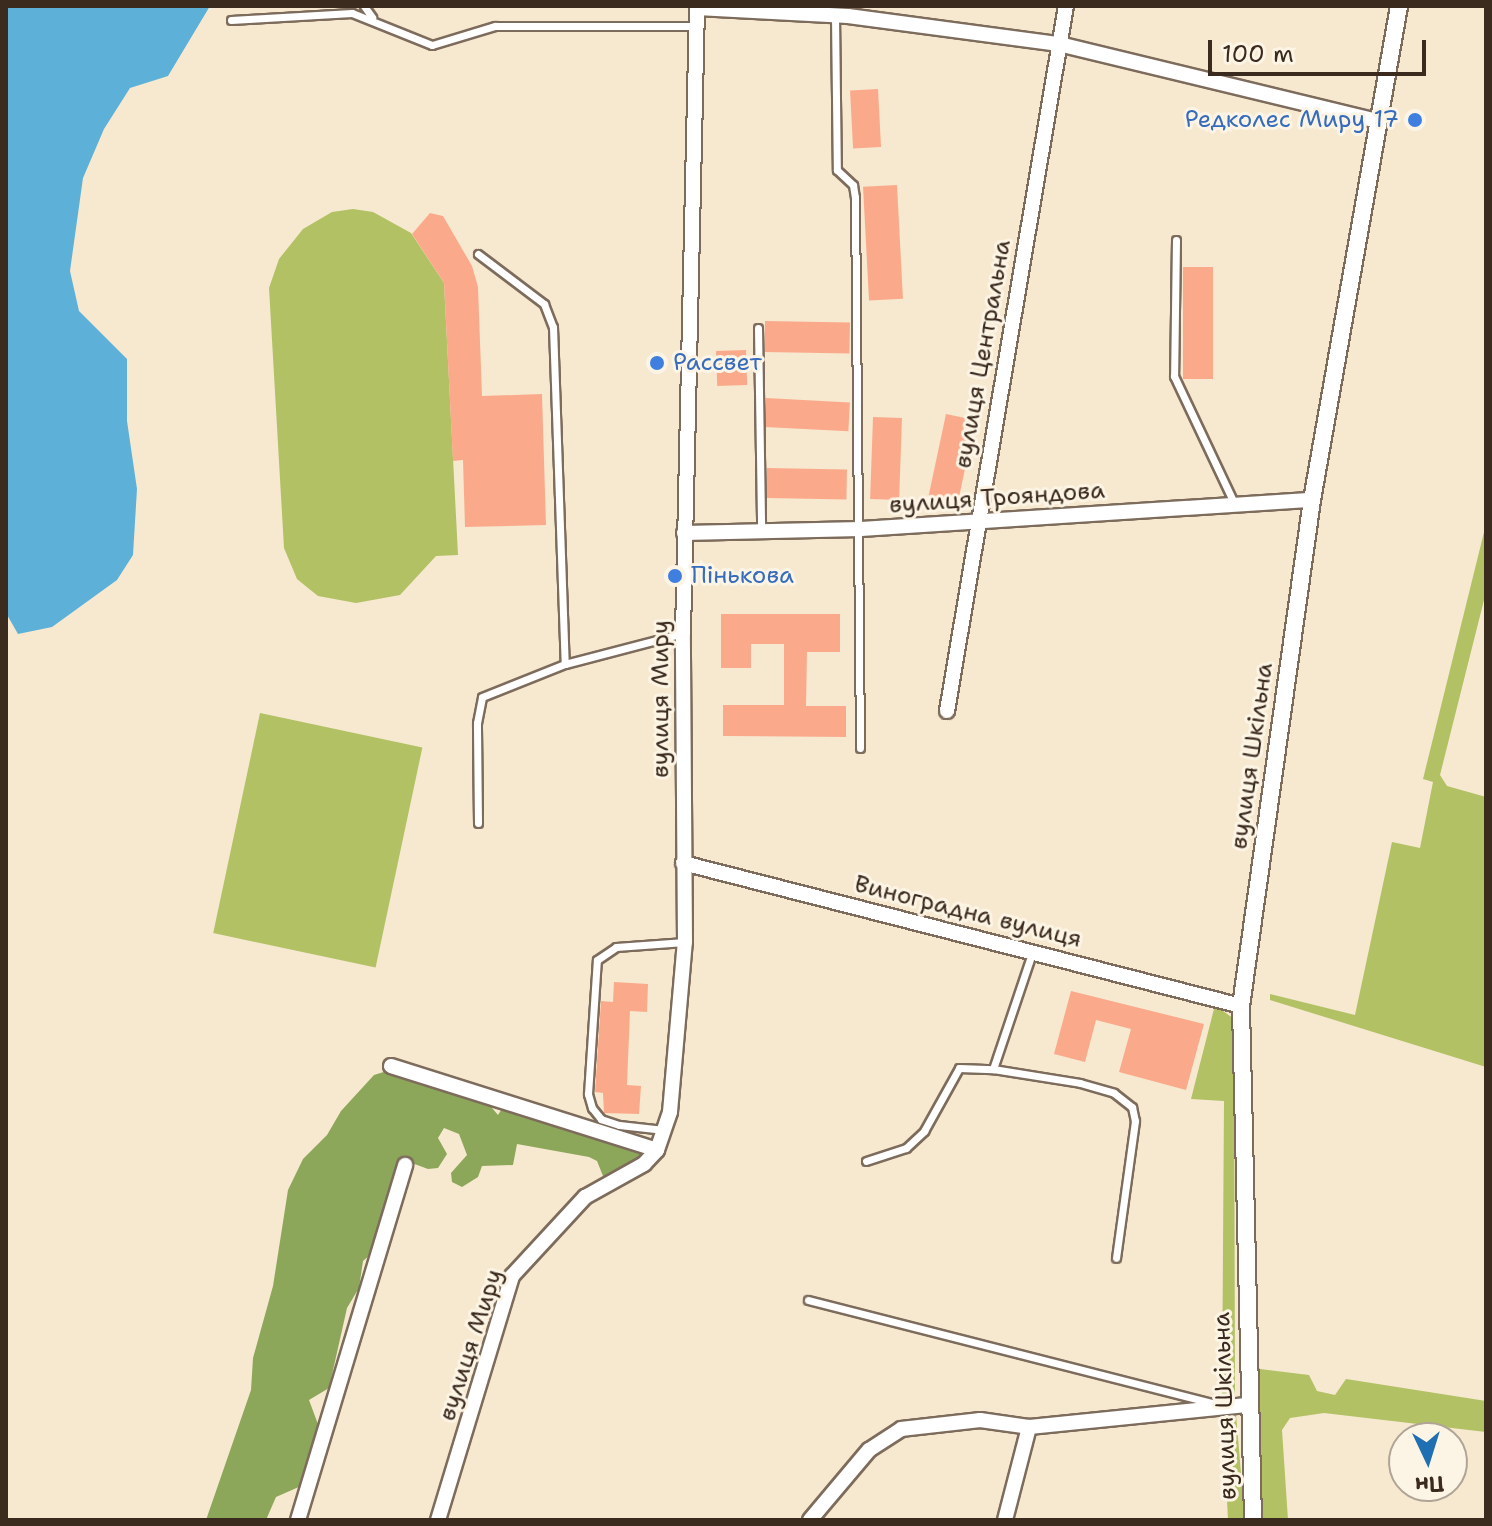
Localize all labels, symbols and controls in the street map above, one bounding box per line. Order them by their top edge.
scale bar [1212,24,1430,74]
text: 100 m [1222,38,1294,70]
place label: Редколес Миру 17 [1185,106,1399,134]
marker: Редколес Миру 17 [1406,111,1424,129]
street label: вулиця Центральна [949,238,1017,470]
place label: Рассвет [673,349,762,377]
marker: Рассвет [648,354,666,372]
street label: вулиця Трояндова [888,476,1106,520]
place label: Пінькова [691,562,794,590]
marker: Пінькова [666,567,684,585]
street label: вулиця Миру [647,620,675,778]
street label: вулиця Шкільна [1225,661,1279,851]
street label: Виноградна вулиця [851,870,1085,954]
street label: вулиця Миру [433,1266,509,1424]
street label: вулиця Шкільна [1207,1312,1243,1500]
north arrow [1388,1422,1468,1502]
text: Пн [1414,1469,1445,1500]

